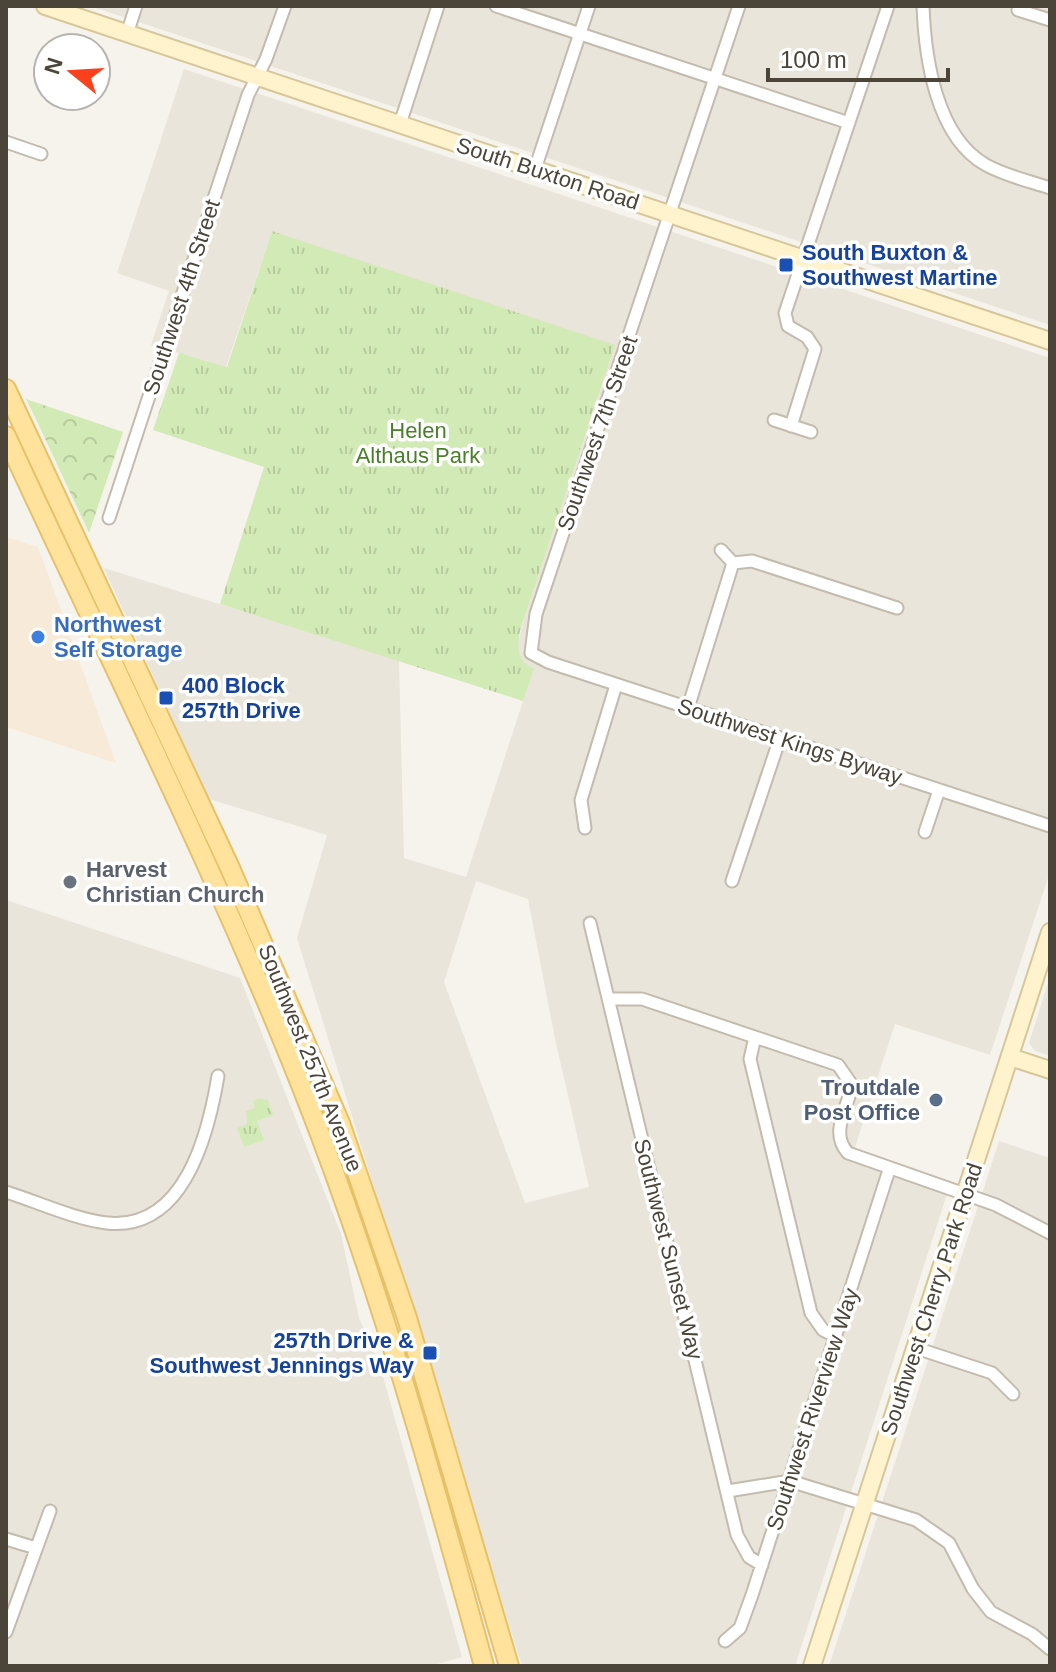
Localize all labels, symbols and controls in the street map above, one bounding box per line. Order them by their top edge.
north arrow [32,32,112,112]
scale bar [768,32,948,82]
text: 100 m [780,46,847,73]
text: N [39,55,68,77]
street label: South Buxton Road [453,132,642,215]
street label: Southwest 4th Street [138,196,225,398]
place label: South Buxton & Southwest Martine [802,240,998,290]
marker: South Buxton & Southwest Martine [777,256,795,274]
street label: Southwest 7th Street [552,333,643,534]
park label: Helen Althaus Park [356,418,481,468]
place label: Northwest Self Storage [54,612,182,662]
marker: Northwest Self Storage [29,628,47,646]
place label: 400 Block 257th Drive [182,673,301,723]
marker: 400 Block 257th Drive [157,689,175,707]
street label: Southwest Kings Byway [674,693,905,790]
place label: Harvest Christian Church [86,857,264,907]
marker: Harvest Christian Church [61,873,79,891]
street label: Southwest 257th Avenue [253,941,368,1176]
place label: Troutdale Post Office [804,1075,920,1125]
marker: Troutdale Post Office [927,1091,945,1109]
street label: Southwest Sunset Way [629,1136,708,1362]
street label: Southwest Cherry Park Road [876,1160,987,1438]
street label: Southwest Riverview Way [761,1285,864,1534]
place label: 257th Drive & Southwest Jennings Way [150,1328,415,1378]
marker: 257th Drive & Southwest Jennings Way [421,1344,439,1362]

